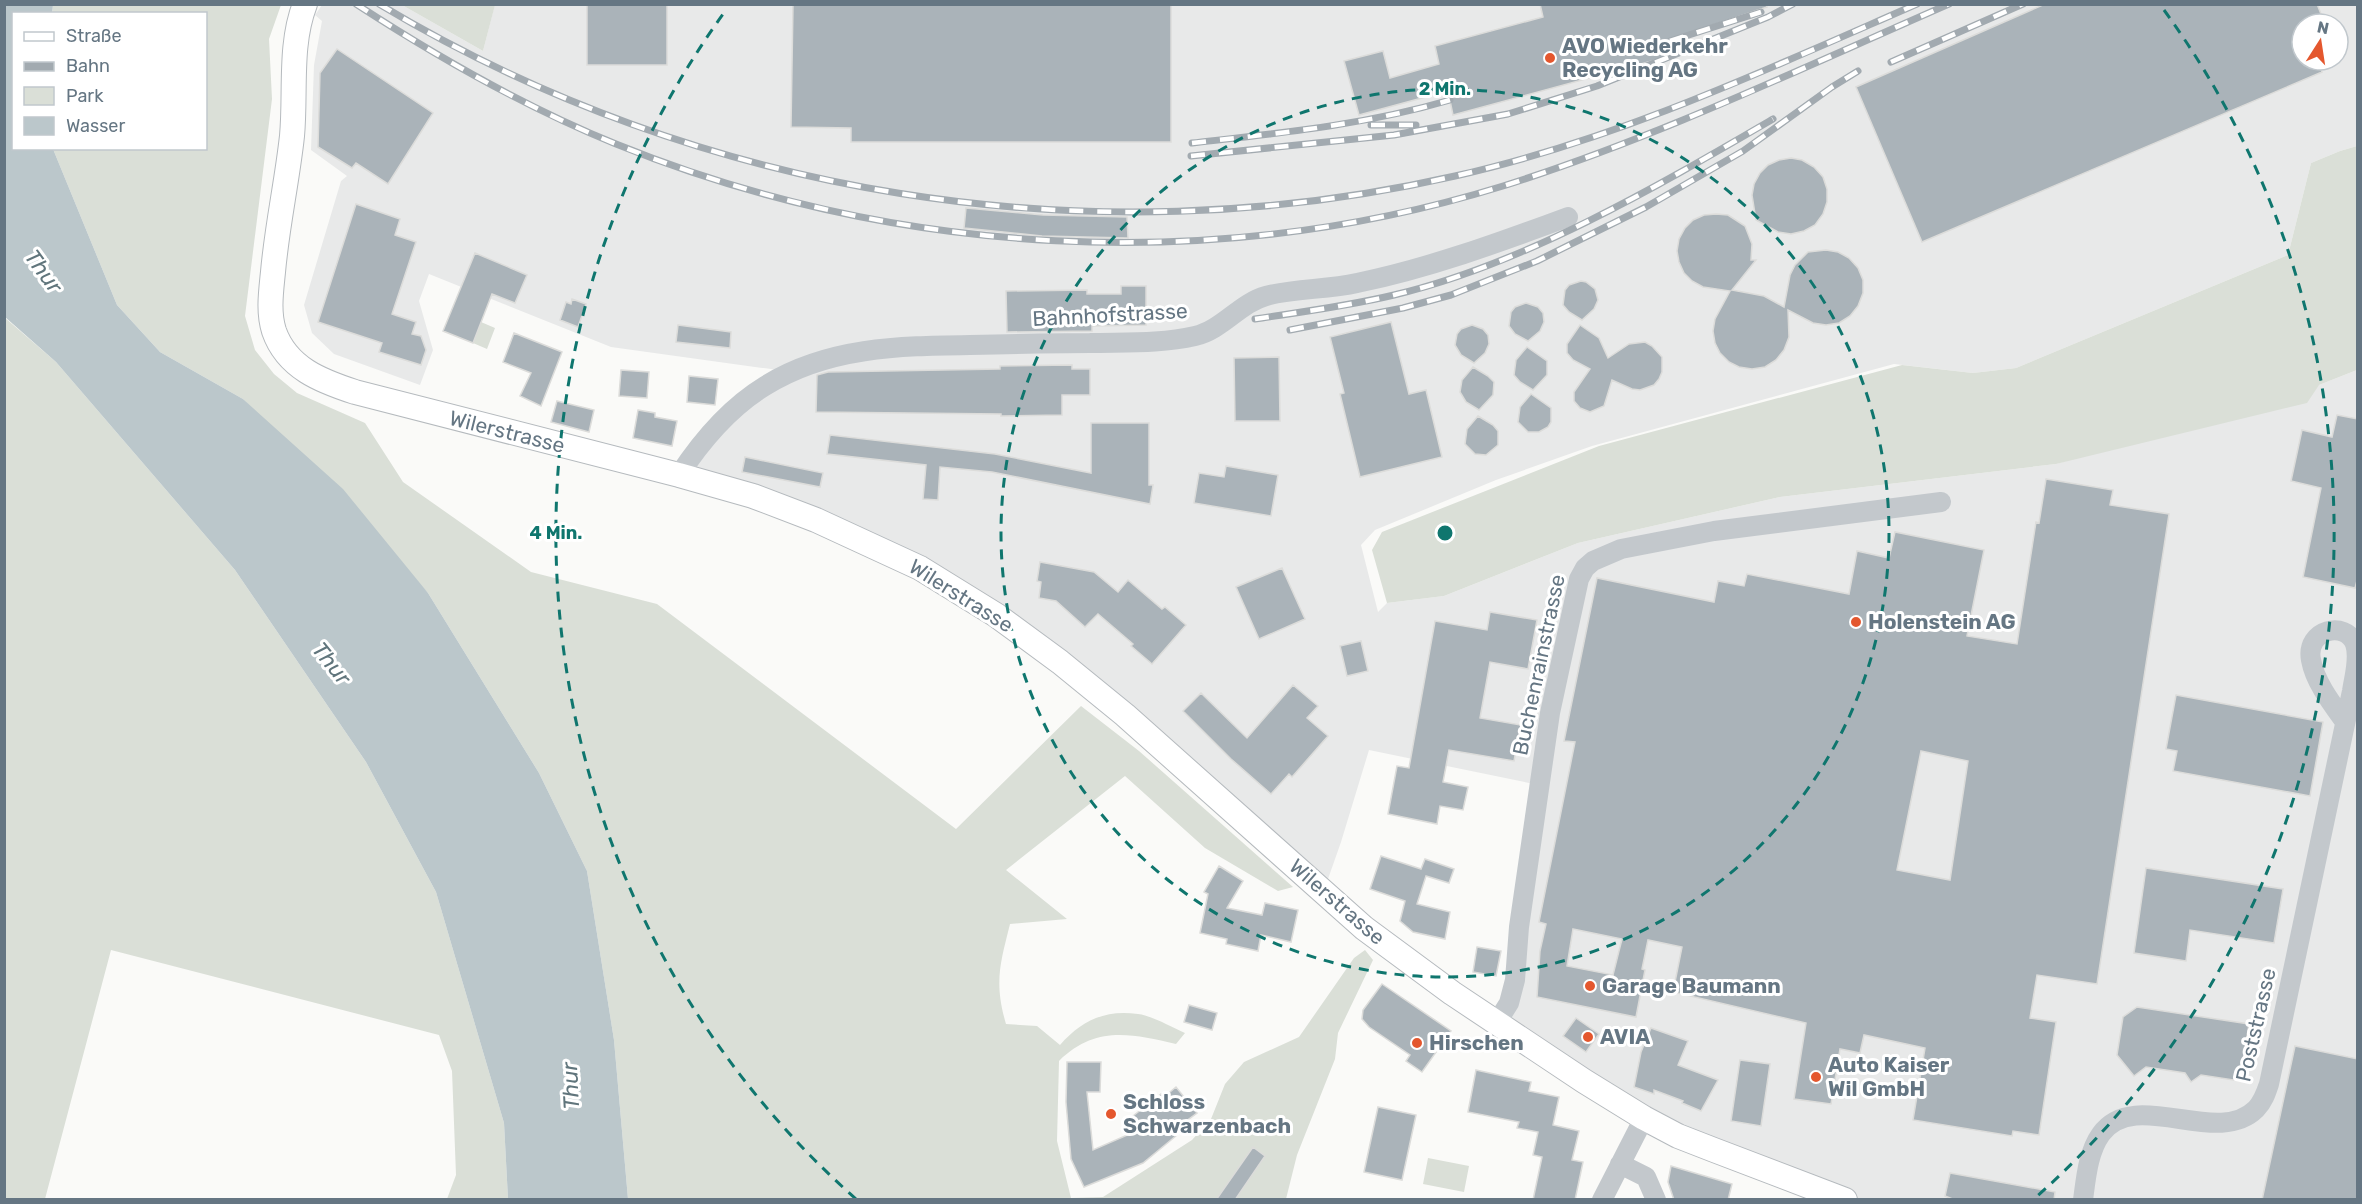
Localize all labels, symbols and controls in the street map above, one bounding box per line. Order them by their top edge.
legend [12,12,207,150]
north arrow [2290,12,2350,72]
text: N [2315,17,2331,38]
text: Straße [66,25,122,47]
place label: AVO Wiederkehr Recycling AG [1562,33,1728,82]
marker: AVO Wiederkehr Recycling AG [1543,51,1557,65]
text: Bahn [66,55,110,77]
text: 2 Min. [1419,78,1471,100]
text: Park [66,85,104,107]
text: Wasser [66,115,125,137]
water label: Thur [19,244,69,300]
street label: Bahnhofstrasse [1032,298,1188,331]
street label: Wilerstrasse [447,405,568,458]
text: 4 Min. [530,522,582,544]
centre of rings [1435,523,1455,543]
street label: Wilerstrasse [905,554,1018,638]
street label: Buchenrainstrasse [1507,572,1570,758]
place label: Holenstein AG [1868,609,2016,634]
marker: Holenstein AG [1849,615,1863,629]
water label: Thur [306,636,358,691]
street label: Wilerstrasse [1285,853,1390,950]
street label: Poststrasse [2230,966,2281,1084]
place label: Garage Baumann [1602,973,1781,998]
marker: Garage Baumann [1583,979,1597,993]
place label: AVIA [1600,1024,1650,1049]
place label: Hirschen [1429,1030,1524,1055]
marker: AVIA [1581,1030,1595,1044]
marker: Hirschen [1410,1036,1424,1050]
place label: Auto Kaiser Wil GmbH [1828,1052,1950,1101]
water label: Thur [556,1060,585,1110]
marker: Auto Kaiser Wil GmbH [1809,1070,1823,1084]
place label: Schloss Schwarzenbach [1123,1089,1291,1138]
marker: Schloss Schwarzenbach [1104,1107,1118,1121]

